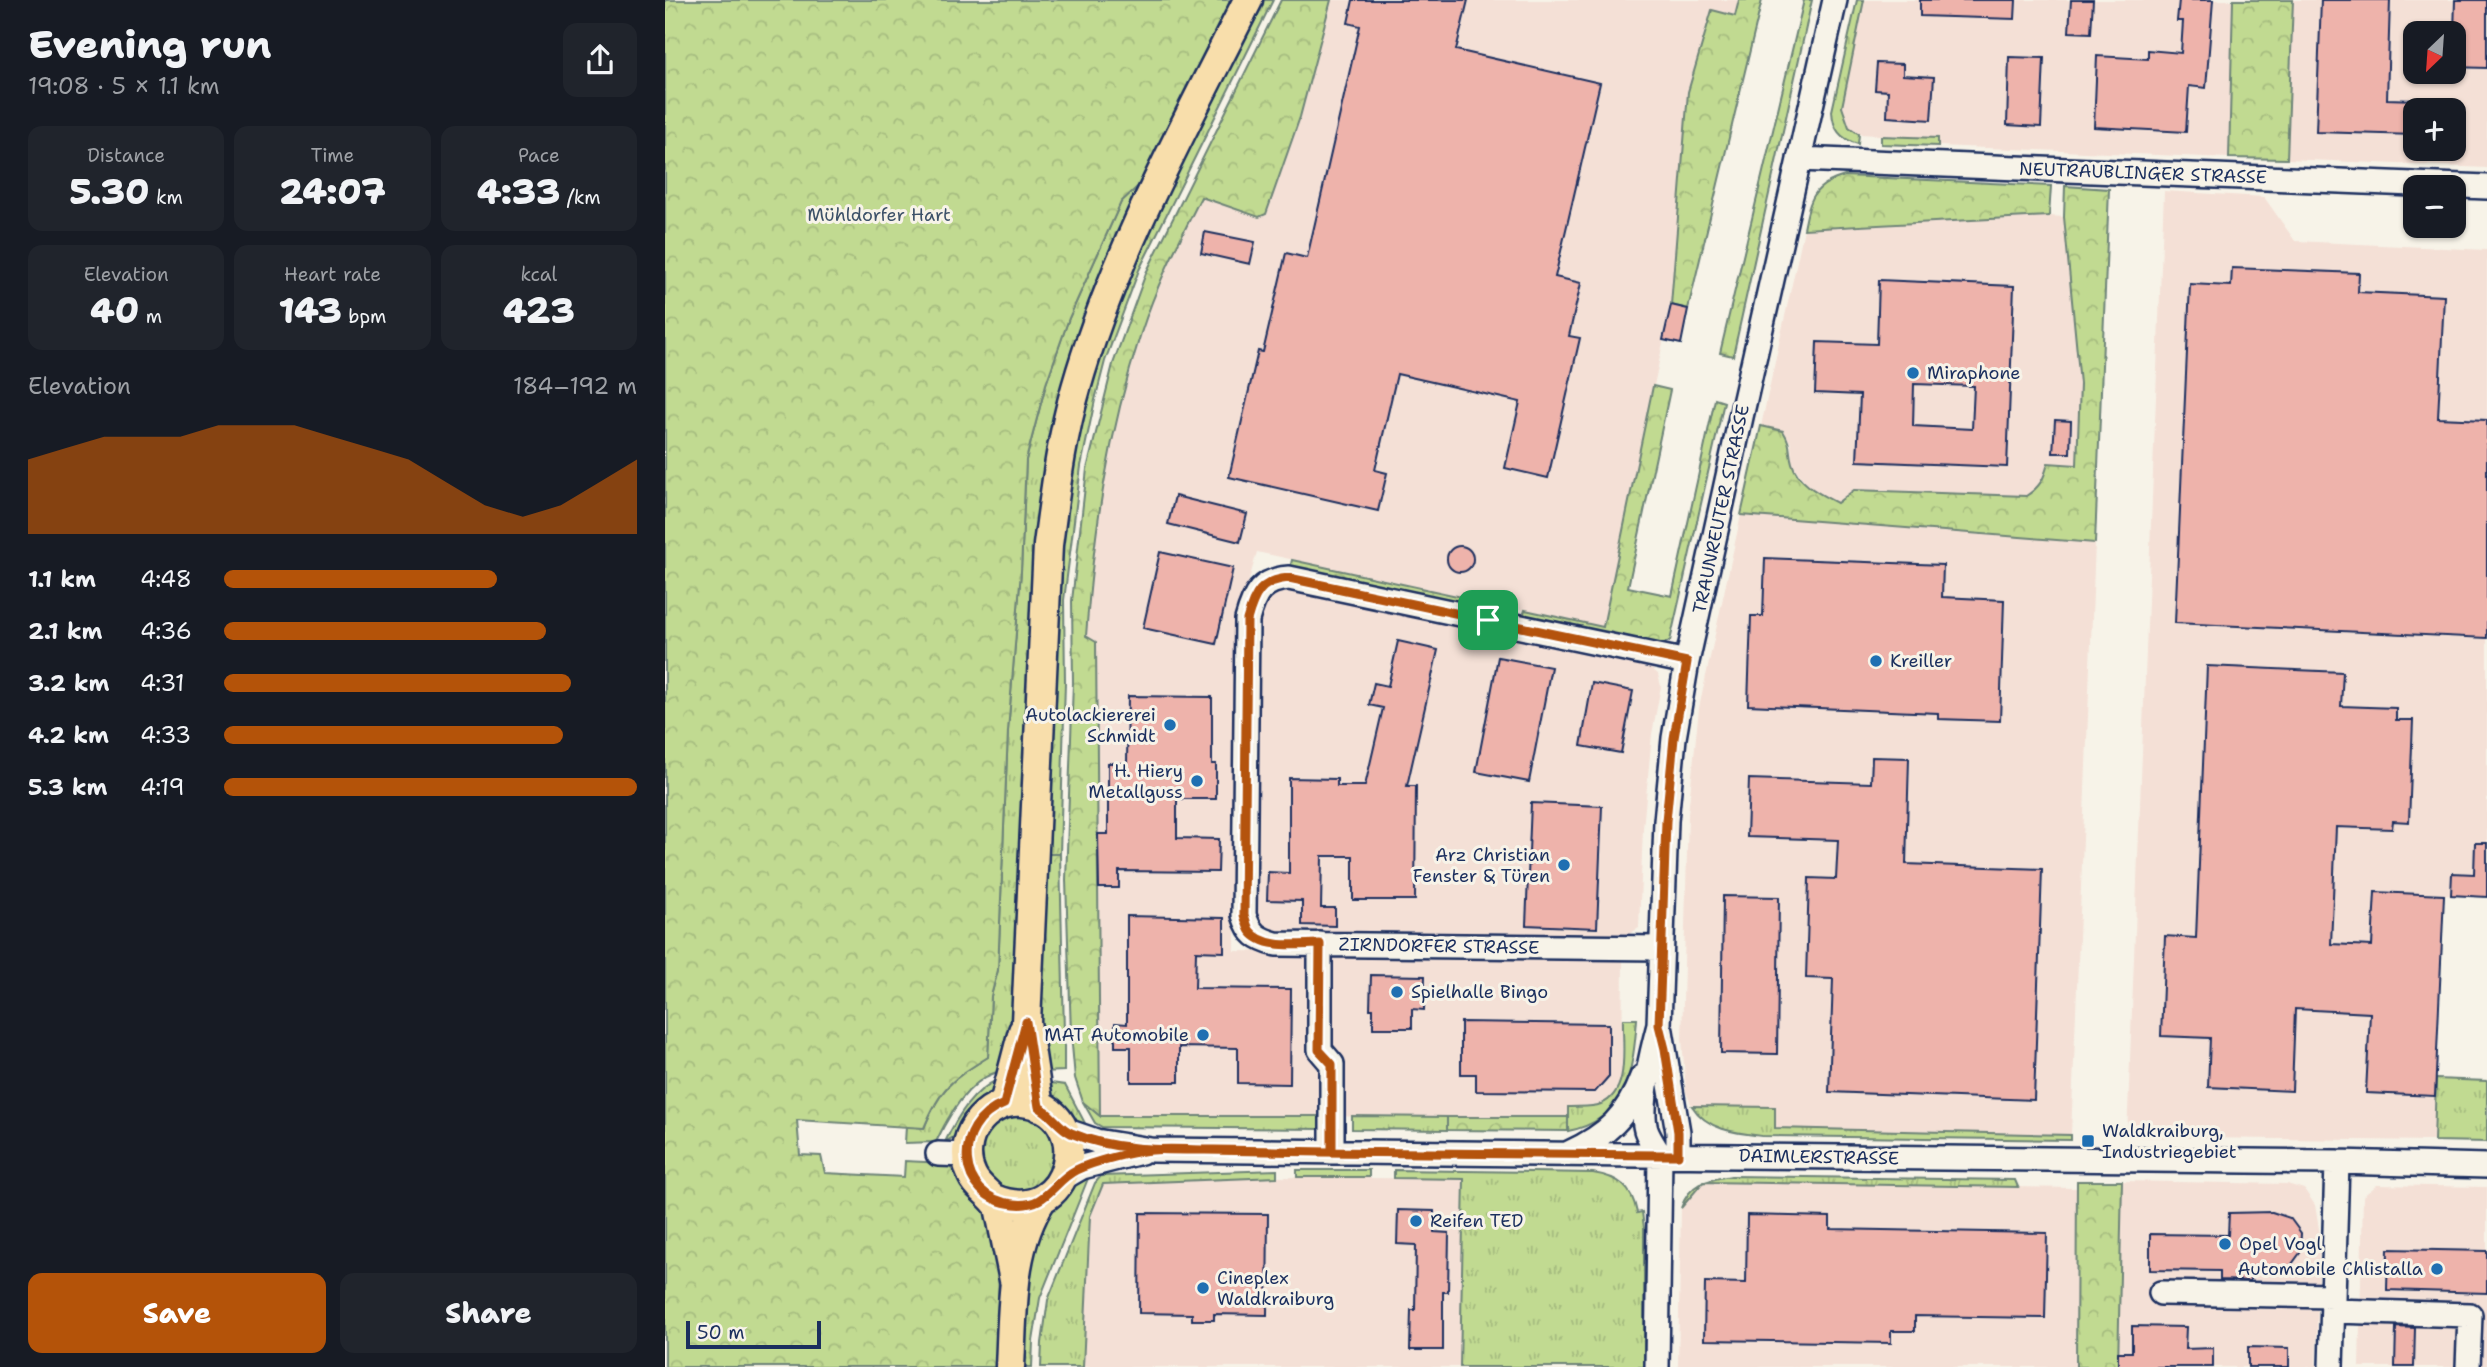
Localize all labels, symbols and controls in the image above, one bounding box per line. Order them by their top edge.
text: Evening run [28,19,271,70]
north arrow [2403,21,2466,84]
map controls [2403,21,2466,238]
button: share [563,23,637,97]
text: 19:08 · 5 × 1.1 km [28,71,219,101]
button: + [2403,98,2466,161]
text: Distance [87,143,165,168]
text: Time [311,143,354,168]
text: Pace [518,143,560,168]
street label: NEUTRAUBLINGER STRASSE [2019,157,2267,189]
text: 5.30 [69,168,150,215]
text: 24:07 [279,168,386,215]
text: 4:33 [477,168,560,215]
button: − [2403,175,2466,238]
text: km [150,185,183,210]
text: /km [560,185,601,210]
park label: Mühldorfer Hart [807,203,951,227]
text: Elevation [84,262,169,287]
text: Heart rate [284,262,381,287]
text: kcal [520,262,557,287]
text: 40 [90,287,139,334]
text: 143 [278,287,342,334]
text: 423 [503,287,575,334]
text: m [139,304,162,329]
text: bpm [342,304,387,329]
place label: Miraphone [1927,361,2021,385]
marker: Miraphone [1905,365,1921,381]
text: Elevation [28,371,131,401]
text: 184–192 m [513,371,637,401]
street label: TRAUNREUTER STRASSE [1687,402,1755,616]
text: 1.1 km [28,564,96,594]
text: 4:48 [140,564,192,594]
pin [1458,590,1518,650]
icon: arrive [1469,601,1507,639]
text: 2.1 km [28,616,102,646]
text: 4:36 [140,616,192,646]
place label: Kreiller [1890,649,1952,673]
marker: Kreiller [1868,653,1884,669]
text: 3.2 km [28,668,110,698]
text: 4:31 [140,668,185,698]
place label: Autolackiererei Schmidt [1025,703,1156,748]
marker: Autolackiererei Schmidt [1162,717,1178,733]
text: 4.2 km [28,720,109,750]
text: 4:33 [140,720,191,750]
place label: H. Hiery Metallguss [1088,759,1183,804]
text: 5.3 km [28,772,108,802]
text: 4:19 [140,772,185,802]
marker: H. Hiery Metallguss [1189,773,1205,789]
place label: Arz Christian Fenster & Türen [1413,843,1550,888]
marker: Arz Christian Fenster & Türen [1556,857,1572,873]
street label: ZIRNDORFER STRASSE [1338,932,1540,960]
place label: Spielhalle Bingo [1411,980,1548,1004]
marker: Spielhalle Bingo [1389,984,1405,1000]
place label: MAT Automobile [1044,1023,1189,1047]
marker: MAT Automobile [1195,1027,1211,1043]
place label: Waldkraiburg, Industriegebiet [2102,1119,2237,1164]
marker: Waldkraiburg, Industriegebiet [2080,1133,2096,1149]
street label: DAIMLERSTRASSE [1739,1144,1899,1170]
place label: Reifen TED [1430,1209,1524,1233]
marker: Reifen TED [1408,1213,1424,1229]
place label: Opel Vogl [2239,1232,2322,1256]
marker: Opel Vogl [2217,1236,2233,1252]
place label: Automobile Chlistalla [2237,1257,2423,1281]
marker: Automobile Chlistalla [2429,1261,2445,1277]
place label: Cineplex Waldkraiburg [1217,1266,1334,1311]
button: Save [28,1273,326,1353]
button: Share [340,1273,637,1353]
marker: Cineplex Waldkraiburg [1195,1280,1211,1296]
scale bar [686,1318,821,1350]
text: 50 m [697,1320,745,1345]

